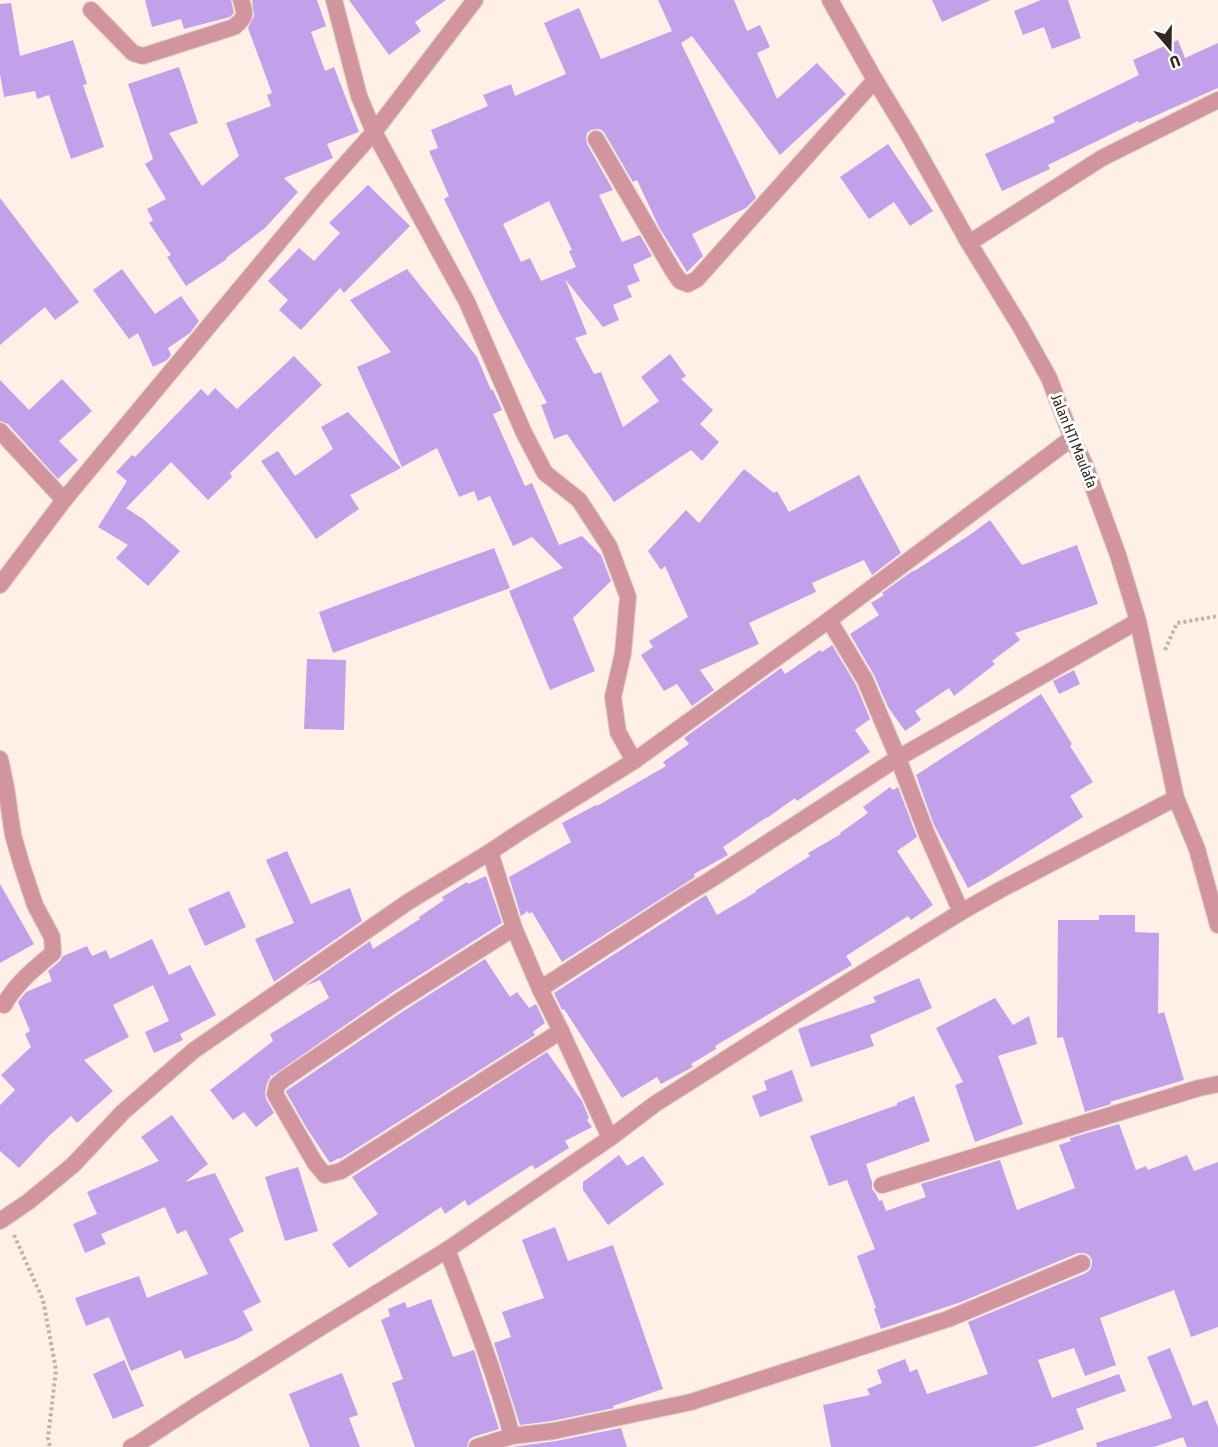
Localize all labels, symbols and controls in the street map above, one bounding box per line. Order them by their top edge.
north arrow [1140,18,1200,78]
text: U [1168,52,1183,72]
street label: Jalan HTI Maulafa [1048,391,1101,490]

